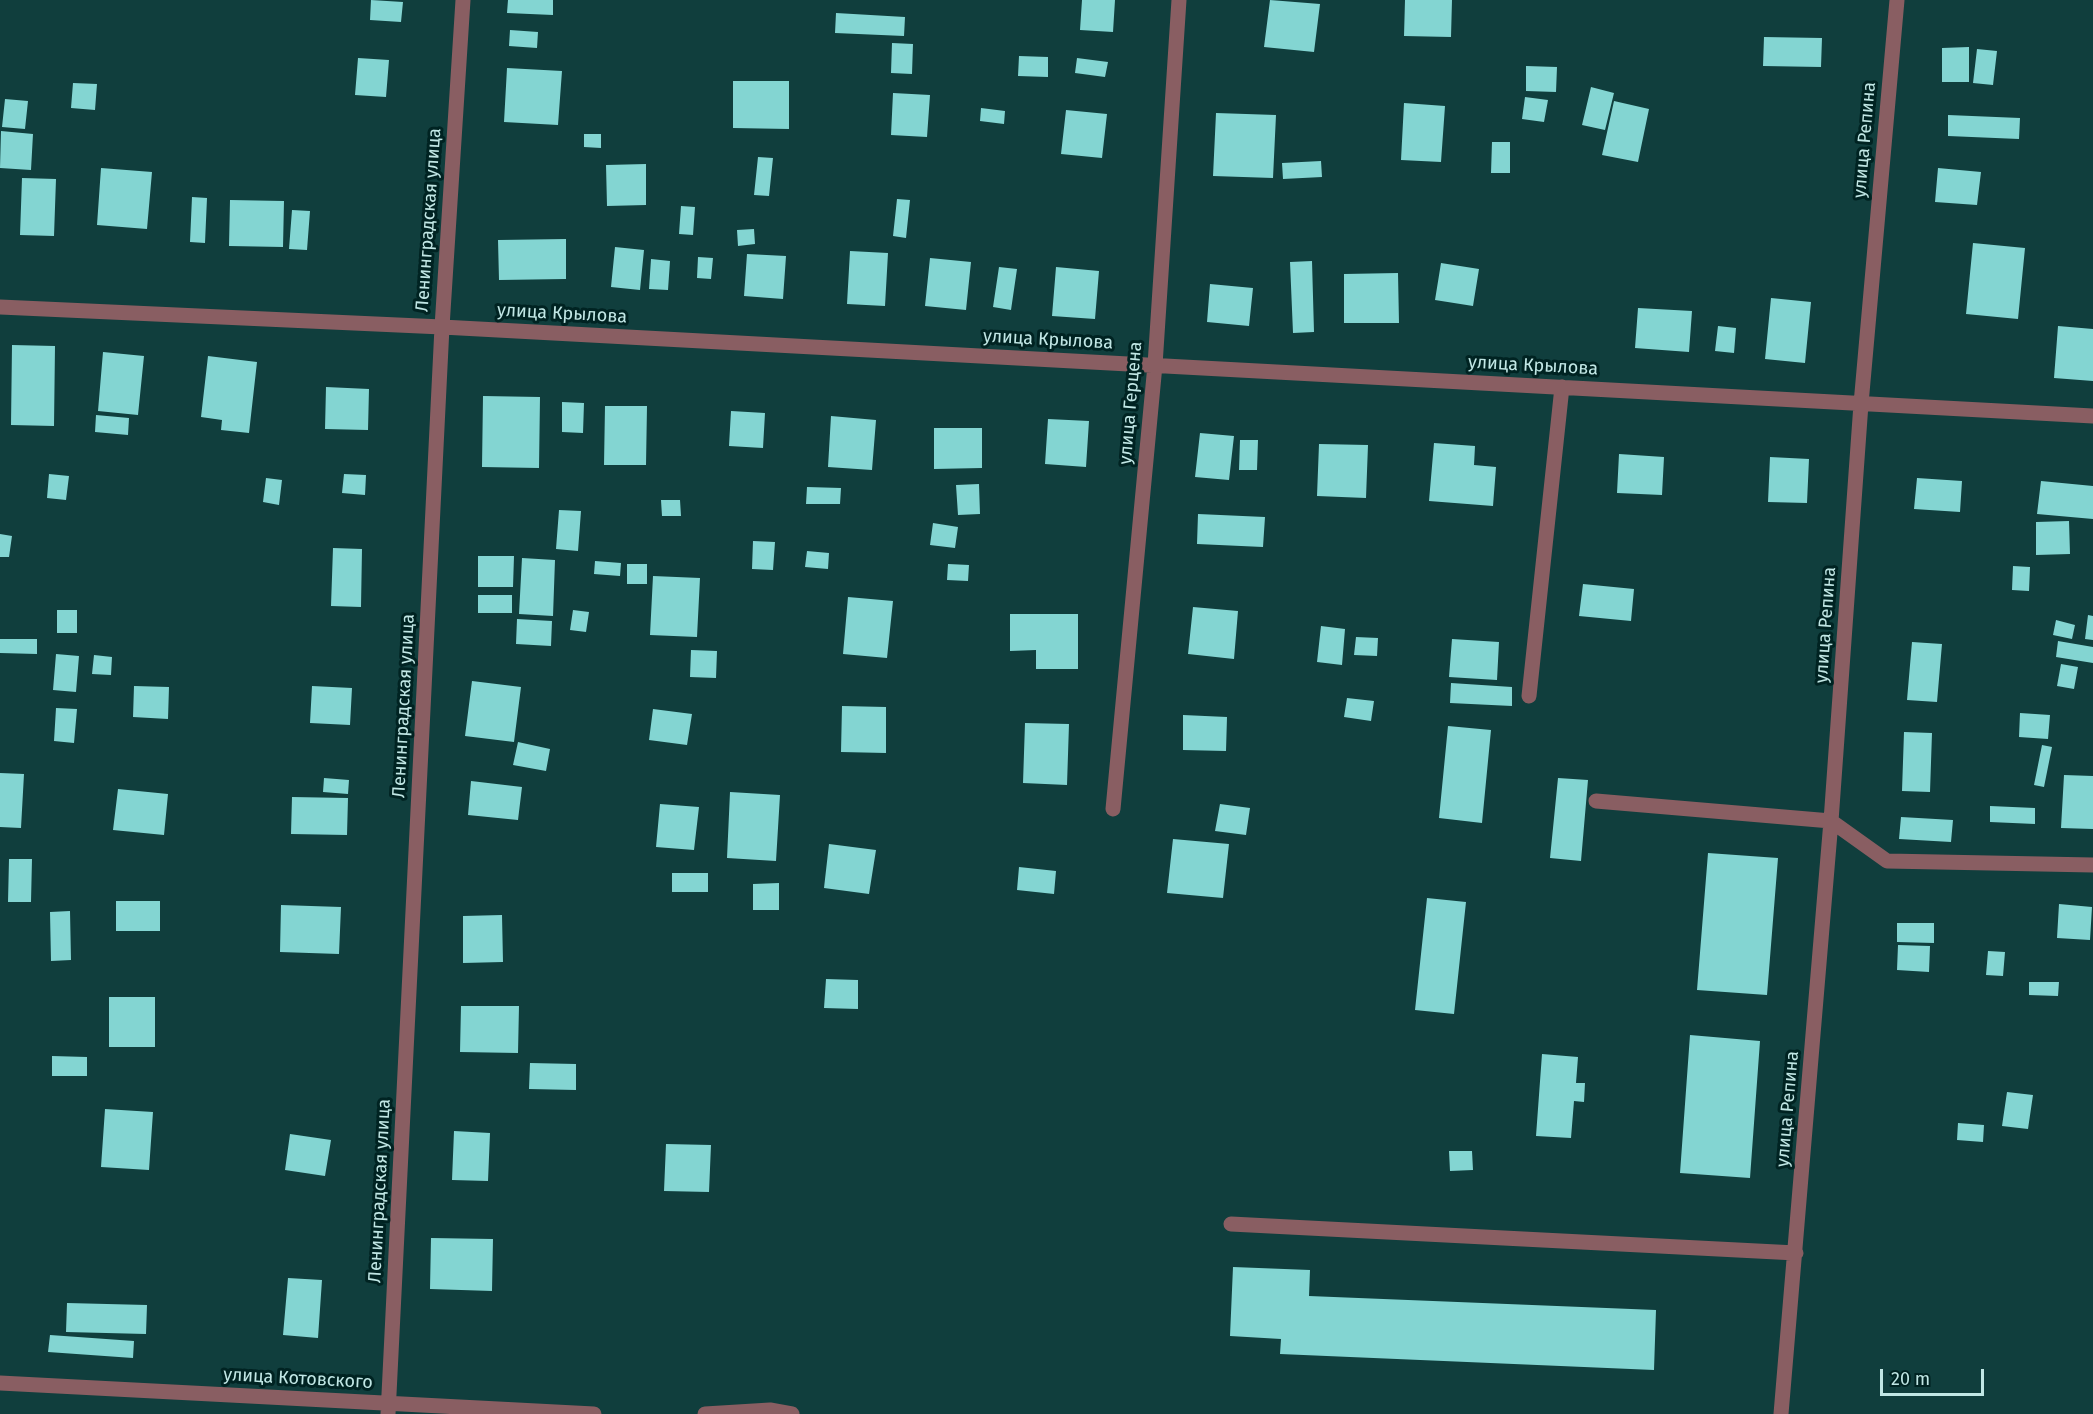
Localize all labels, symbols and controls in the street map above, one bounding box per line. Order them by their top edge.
street label: улица Репина [1849,81,1881,199]
street label: Ленинградская улица [412,127,446,313]
street label: улица Крылова [496,300,628,328]
street label: улица Крылова [982,326,1114,354]
street label: улица Герцена [1115,341,1147,465]
street label: улица Крылова [1467,352,1599,380]
street label: улица Репина [1811,566,1841,684]
street label: Ленинградская улица [388,613,420,799]
street label: улица Репина [1772,1050,1804,1168]
street label: Ленинградская улица [364,1098,396,1284]
scale bar [1883,1357,1986,1395]
street label: улица Котовского [223,1364,373,1394]
text: 20 m [1891,1368,1930,1390]

